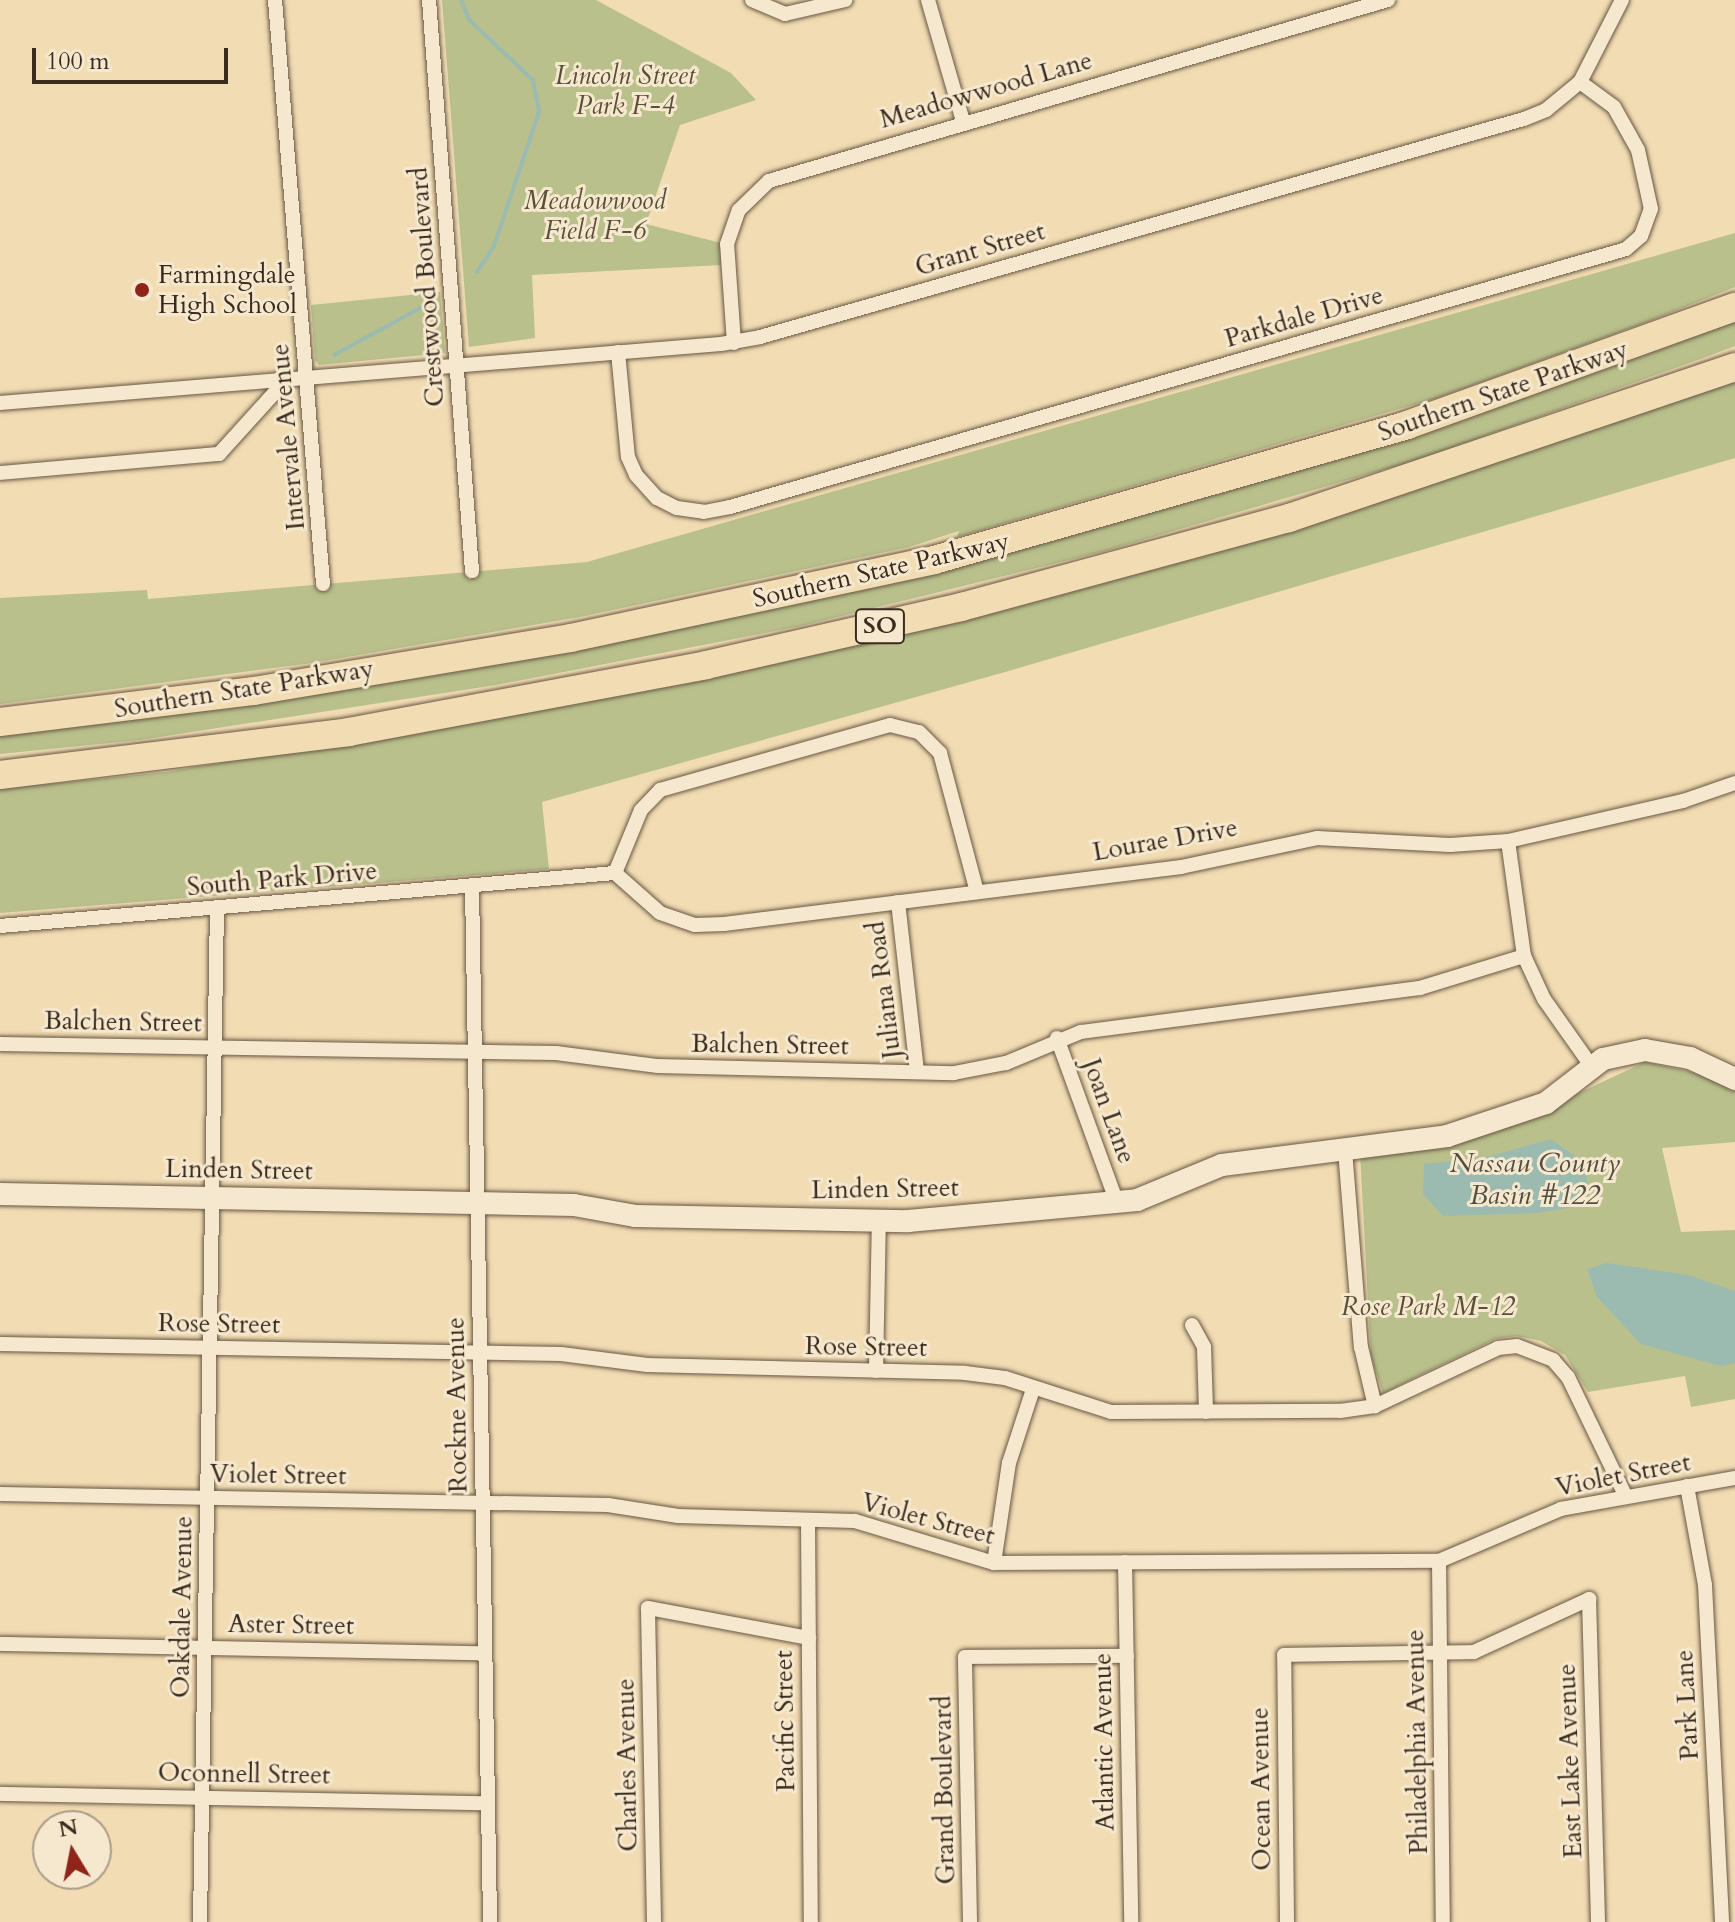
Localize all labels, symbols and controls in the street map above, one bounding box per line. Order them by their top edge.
scale bar [36,32,232,82]
text: 100 m [46,45,110,78]
street label: Meadowwood Lane [876,45,1096,135]
park label: Lincoln Street Park F-4 [555,60,695,122]
street label: Crestwood Boulevard [403,166,451,408]
park label: Meadowwood Field F-6 [524,185,666,246]
street label: Grant Street [911,216,1049,282]
place label: Farmingdale High School [158,259,297,320]
street label: Parkdale Drive [1221,279,1387,355]
marker: Farmingdale High School [133,281,151,299]
street label: Southern State Parkway [1374,334,1632,448]
street label: Intervale Avenue [264,342,312,532]
street label: Southern State Parkway [750,525,1012,615]
road number: SO [854,606,906,646]
street label: Southern State Parkway [112,653,376,725]
street label: Lourae Drive [1090,812,1240,868]
street label: South Park Drive [186,855,378,903]
street label: Juliana Road [860,919,908,1061]
street label: Balchen Street [44,1005,202,1039]
street label: Balchen Street [691,1028,849,1062]
street label: Joan Lane [1076,1054,1142,1168]
water label: Nassau County Basin #122 [1450,1146,1620,1212]
street label: Linden Street [165,1153,313,1187]
street label: Linden Street [811,1172,959,1206]
park label: Rose Park M-12 [1341,1291,1515,1323]
street label: Rose Street [158,1307,280,1341]
street label: Rockne Avenue [440,1317,474,1493]
street label: Rose Street [805,1330,927,1364]
street label: Violet Street [1553,1447,1693,1503]
street label: Violet Street [209,1458,347,1492]
street label: Violet Street [858,1486,998,1552]
street label: Oakdale Avenue [165,1516,199,1698]
street label: Aster Street [228,1608,354,1642]
street label: Philadelphia Avenue [1399,1629,1435,1855]
street label: Park Lane [1669,1649,1705,1761]
street label: Pacific Street [768,1650,802,1792]
street label: Atlantic Avenue [1087,1653,1121,1831]
street label: East Lake Avenue [1551,1663,1589,1859]
street label: Charles Avenue [610,1678,644,1852]
street label: Grand Boulevard [927,1695,961,1885]
street label: Ocean Avenue [1244,1707,1278,1871]
street label: Oconnell Street [157,1757,331,1791]
north arrow [32,1810,112,1890]
text: N [56,1812,80,1845]

